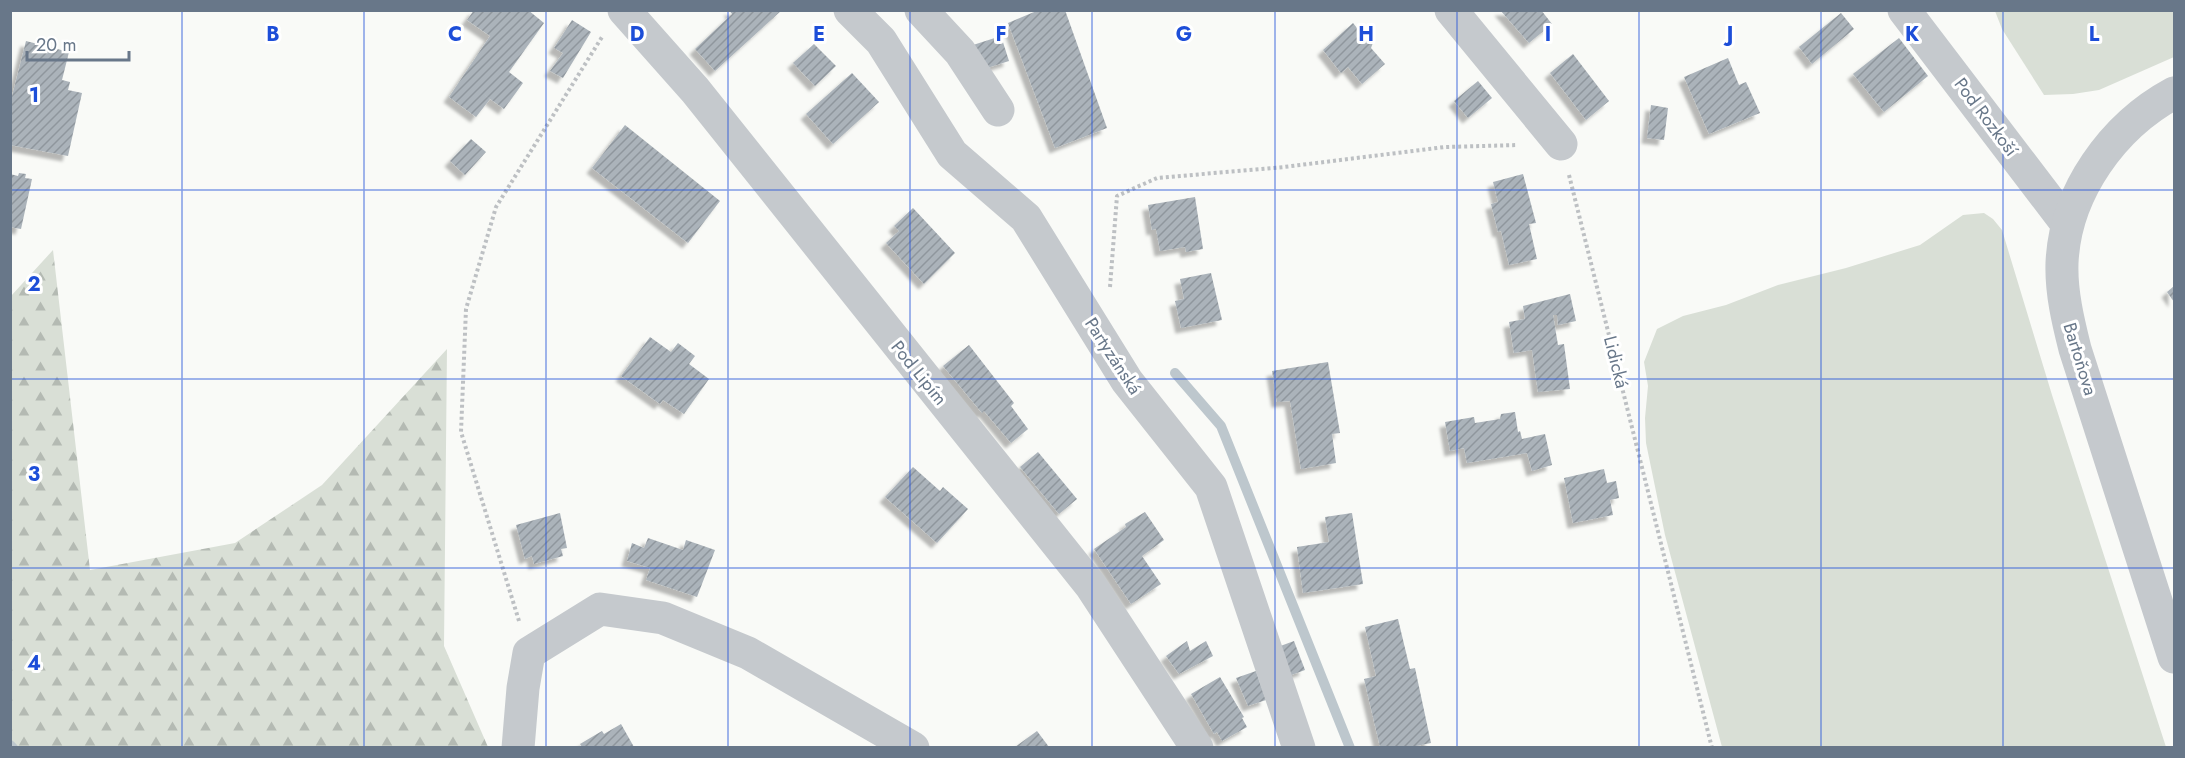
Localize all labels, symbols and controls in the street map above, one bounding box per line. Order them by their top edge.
text: B [266,20,280,49]
text: C [448,20,462,49]
text: D [630,20,644,49]
text: E [813,20,825,49]
text: F [995,20,1007,49]
text: G [1176,20,1192,49]
text: H [1358,20,1374,49]
text: I [1545,20,1551,49]
text: J [1723,20,1733,49]
text: K [1905,20,1919,49]
text: L [2089,20,2100,49]
scale bar [27,24,129,62]
text: 20 m [36,32,76,58]
street label: Pod Rozkoší [1948,72,2025,163]
text: 1 [29,81,39,110]
text: 2 [27,270,41,299]
street label: Partyzánská [1078,312,1148,400]
street label: Bartoňova [2057,320,2103,398]
street label: Lidická [1597,333,1635,391]
street label: Pod Lipím [885,335,953,411]
text: 3 [28,460,40,489]
text: 4 [27,649,41,678]

